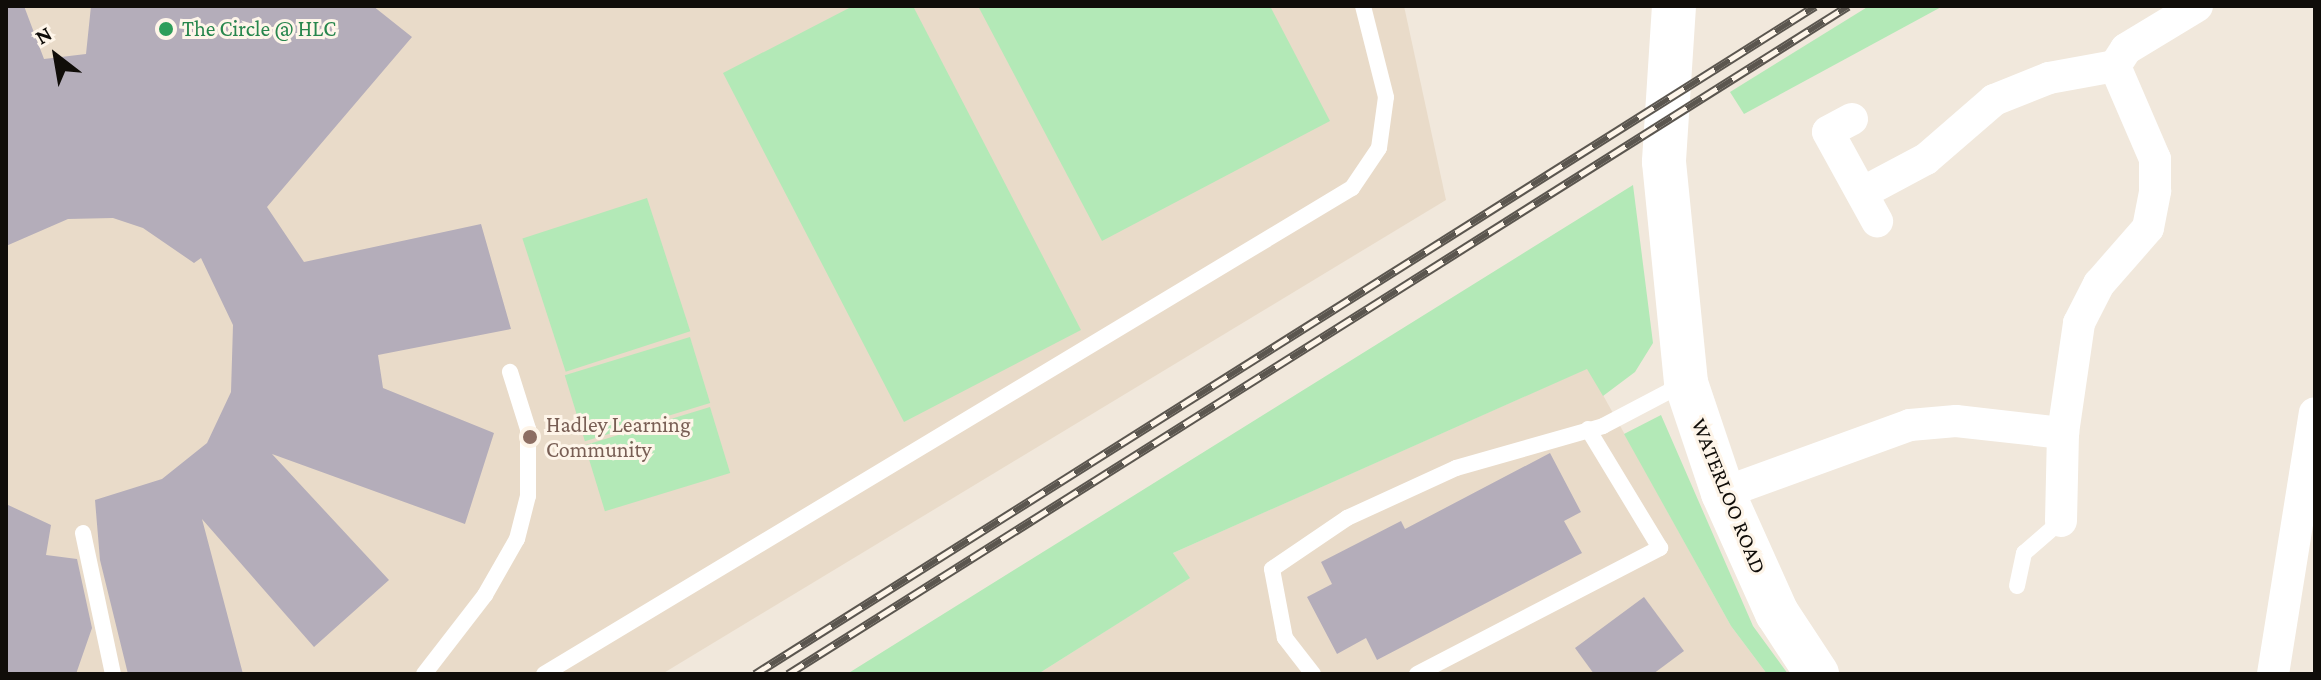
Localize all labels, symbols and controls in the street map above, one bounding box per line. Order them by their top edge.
north arrow [16,16,96,96]
place label: The Circle @ HLC [182,16,336,42]
text: N [31,20,56,50]
marker: The Circle @ HLC [157,20,175,38]
place label: Hadley Learning Community [546,411,691,462]
street label: WATERLOO ROAD [1686,414,1772,578]
marker: Hadley Learning Community [521,428,539,446]

